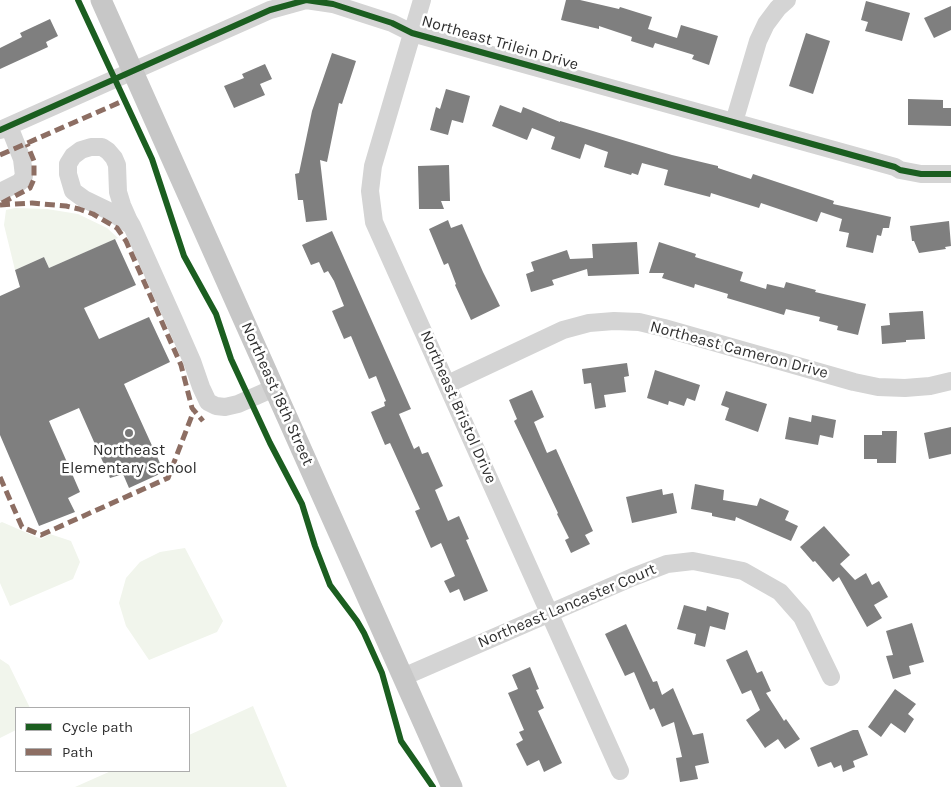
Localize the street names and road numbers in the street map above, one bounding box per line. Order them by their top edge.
street label: Northeast Trilein Drive [419,11,581,75]
street label: Northeast Cameron Drive [648,317,830,383]
street label: Northeast 18th Street [237,319,317,469]
street label: Northeast Bristol Drive [416,327,500,487]
street label: Northeast Lancaster Court [475,560,659,652]

